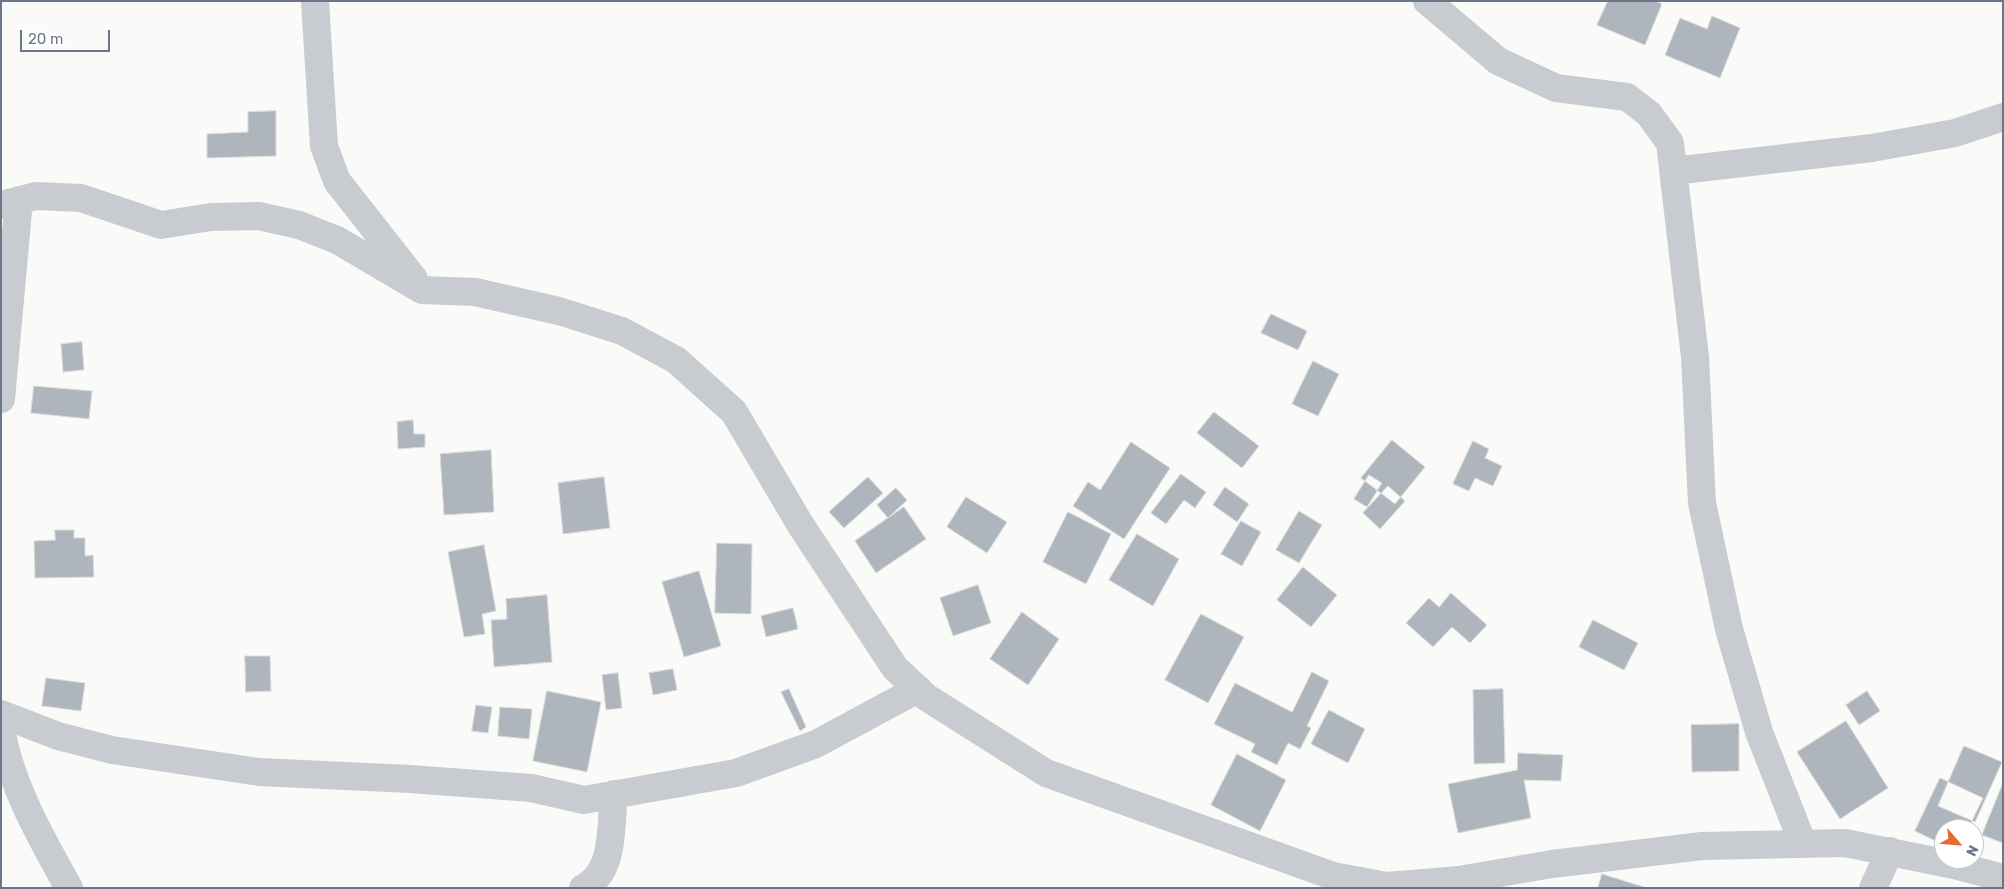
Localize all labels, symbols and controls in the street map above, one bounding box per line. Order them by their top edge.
scale bar [22,20,112,52]
text: 20 m [28,30,63,48]
north arrow [1934,819,1984,869]
text: N [1962,842,1982,859]

